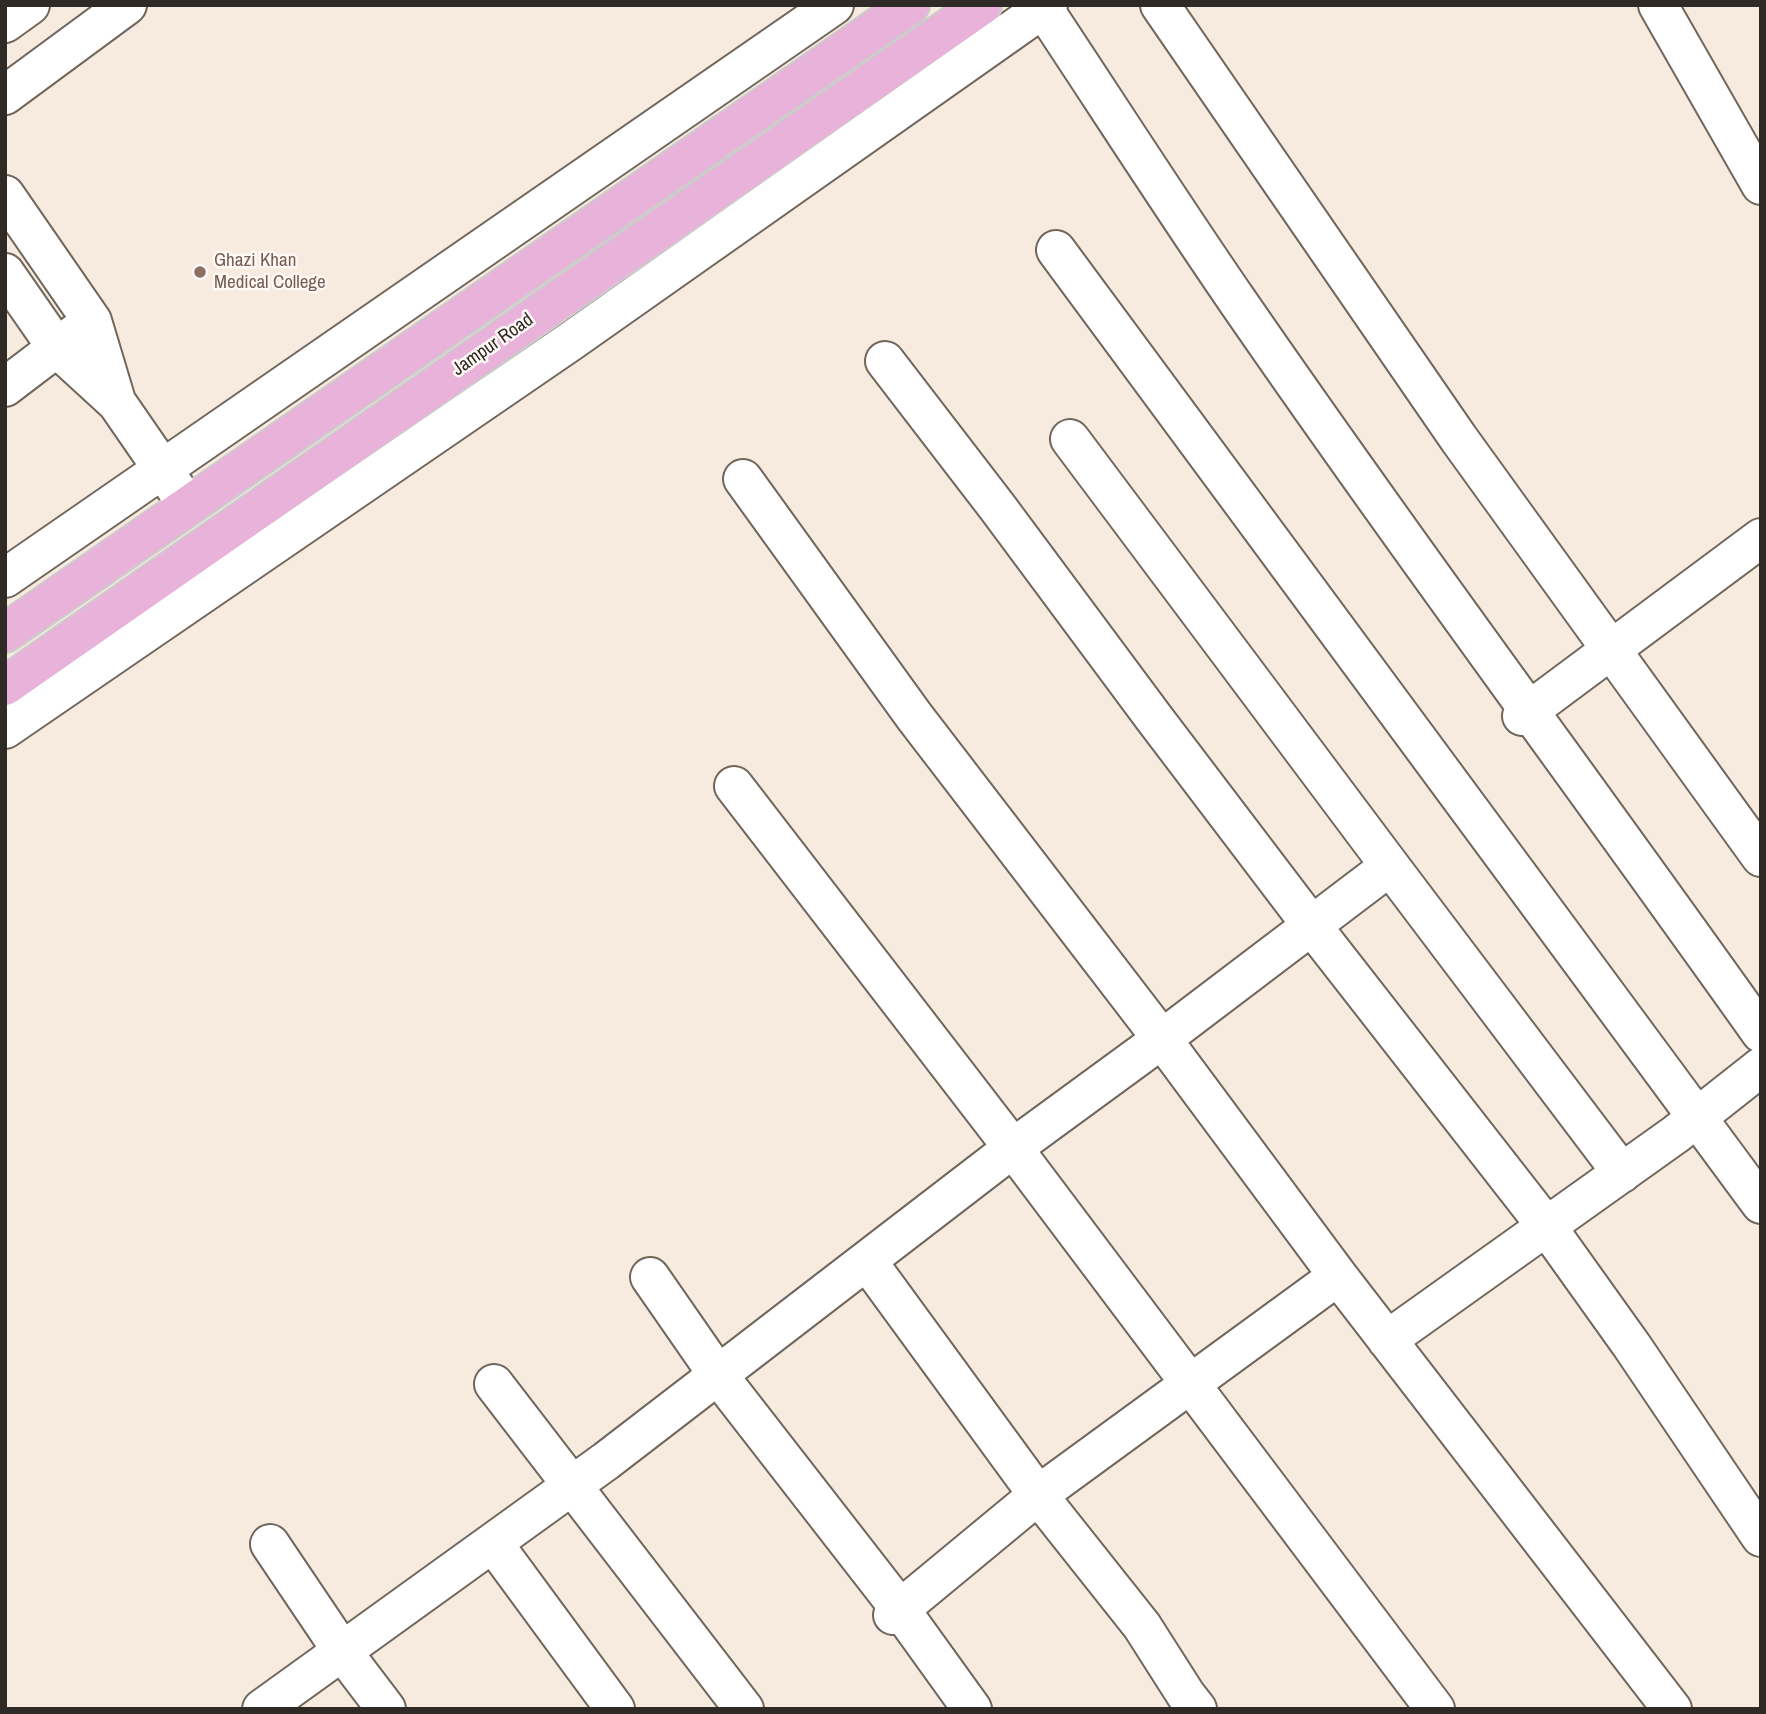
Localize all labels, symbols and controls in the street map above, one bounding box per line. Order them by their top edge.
place label: Ghazi Khan Medical College [214,250,326,294]
marker: Ghazi Khan Medical College [192,264,208,280]
street label: Jampur Road [448,309,538,381]

